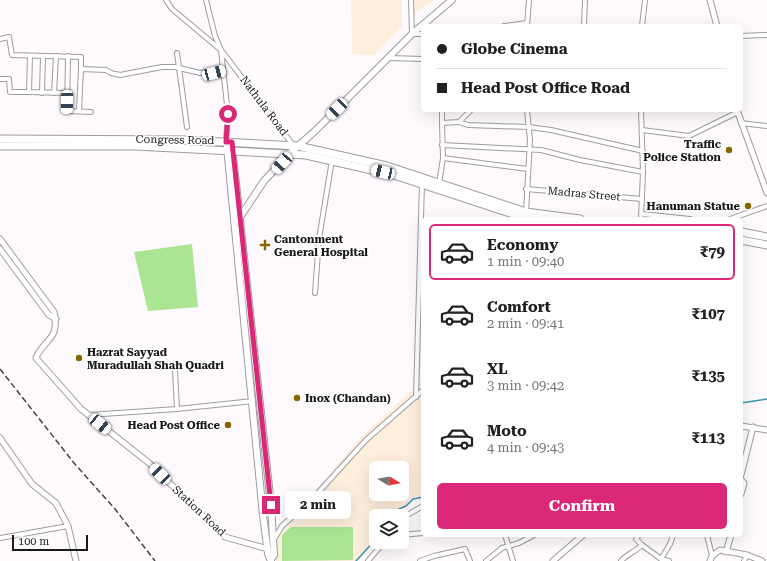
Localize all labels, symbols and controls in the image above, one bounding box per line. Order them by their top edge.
text: Globe Cinema [461,40,568,58]
car [201,64,227,82]
street label: Nathula Road [237,73,291,139]
text: Head Post Office Road [461,79,630,97]
car [61,90,73,114]
car [324,96,350,122]
route start [219,105,237,123]
street label: Congress Road [136,133,214,147]
place label: Traffic Police Station [643,138,722,164]
marker: Traffic Police Station [724,145,734,155]
car [270,150,294,176]
car [370,163,396,181]
street label: Madras Street [547,184,621,204]
place label: Hanuman Statue [647,200,741,213]
marker: Hanuman Statue [743,201,753,211]
place label: Cantonment General Hospital [274,233,368,259]
icon: car [439,234,475,270]
text: Economy [487,236,558,254]
marker: Cantonment General Hospital [259,239,271,251]
text: ₹79 [700,243,725,261]
text: 1 min · 09:40 [487,254,564,269]
icon: car [439,296,475,332]
text: Comfort [487,298,551,316]
text: ₹107 [691,305,725,323]
text: 2 min · 09:41 [487,316,564,331]
place label: Hazrat Sayyad Muradullah Shah Quadri [87,346,224,372]
marker: Hazrat Sayyad Muradullah Shah Quadri [74,353,84,363]
icon: car [439,358,475,394]
text: XL [487,360,508,378]
text: ₹135 [691,367,725,385]
text: 3 min · 09:42 [487,378,564,393]
place label: Inox (Chandan) [305,392,391,405]
marker: Inox (Chandan) [292,393,302,403]
car [87,412,113,436]
place label: Head Post Office [128,419,221,432]
marker: Head Post Office [223,420,233,430]
icon: car [439,420,475,456]
text: Moto [487,422,527,440]
text: ₹113 [691,429,725,447]
text: 4 min · 09:43 [487,440,564,455]
car [147,461,173,487]
north arrow [369,461,409,501]
map controls [369,461,409,549]
street label: Station Road [170,483,228,539]
button: Confirm [437,483,727,529]
callout: 2 min [285,491,351,519]
route end [262,496,280,514]
text: 2 min [300,497,336,512]
button: layers [369,509,409,549]
scale bar [12,533,88,552]
text: 100 m [18,535,49,548]

